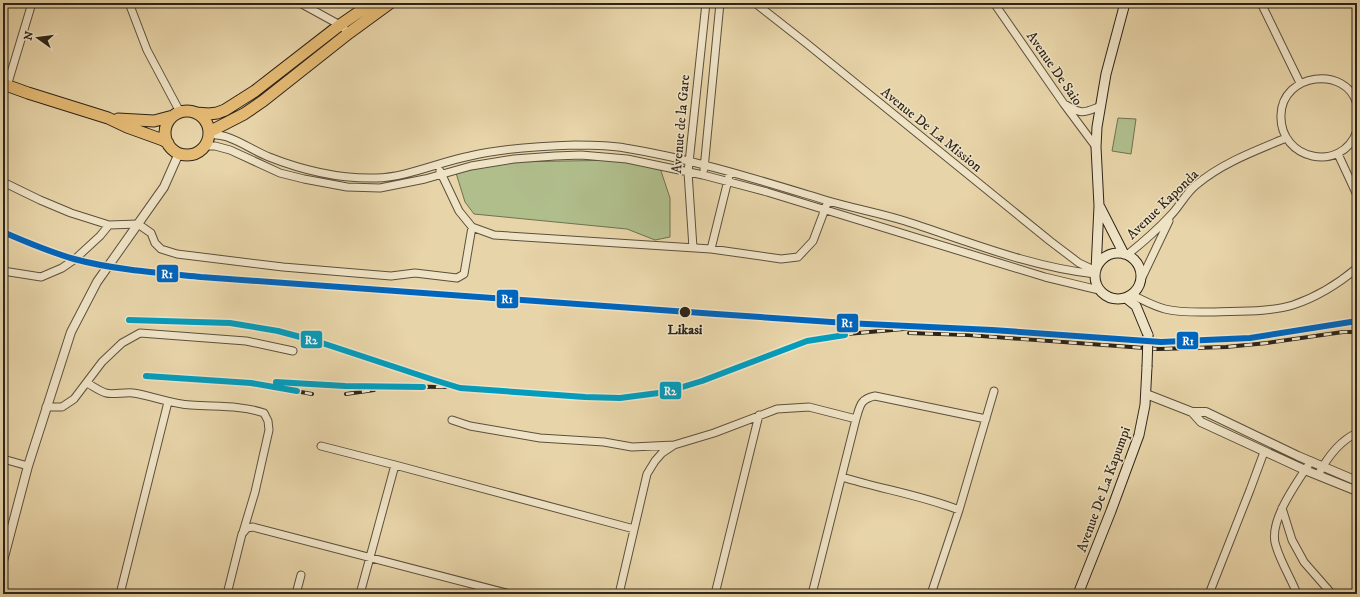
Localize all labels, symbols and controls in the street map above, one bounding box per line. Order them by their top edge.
north arrow [18,18,58,58]
street label: Avenue De Saio [1022,28,1086,109]
text: N [21,30,37,42]
street label: Avenue de la Gare [668,74,694,174]
street label: Avenue De La Mission [877,83,986,177]
street label: Avenue Kaponda [1123,166,1203,244]
line badge: R1 [156,264,179,283]
text: R1 [161,268,173,282]
line badge: R1 [496,289,519,309]
text: R1 [501,293,513,307]
marker: Likasi [678,305,692,319]
line badge: R1 [836,313,859,333]
text: R1 [841,317,853,331]
place label: Likasi [668,321,703,339]
line badge: R2 [300,330,323,349]
line badge: R1 [1176,331,1199,350]
text: R2 [305,334,318,348]
text: R1 [1182,335,1194,349]
line badge: R2 [659,381,682,400]
text: R2 [664,385,677,399]
street label: Avenue De La Kapumpi [1073,424,1135,555]

